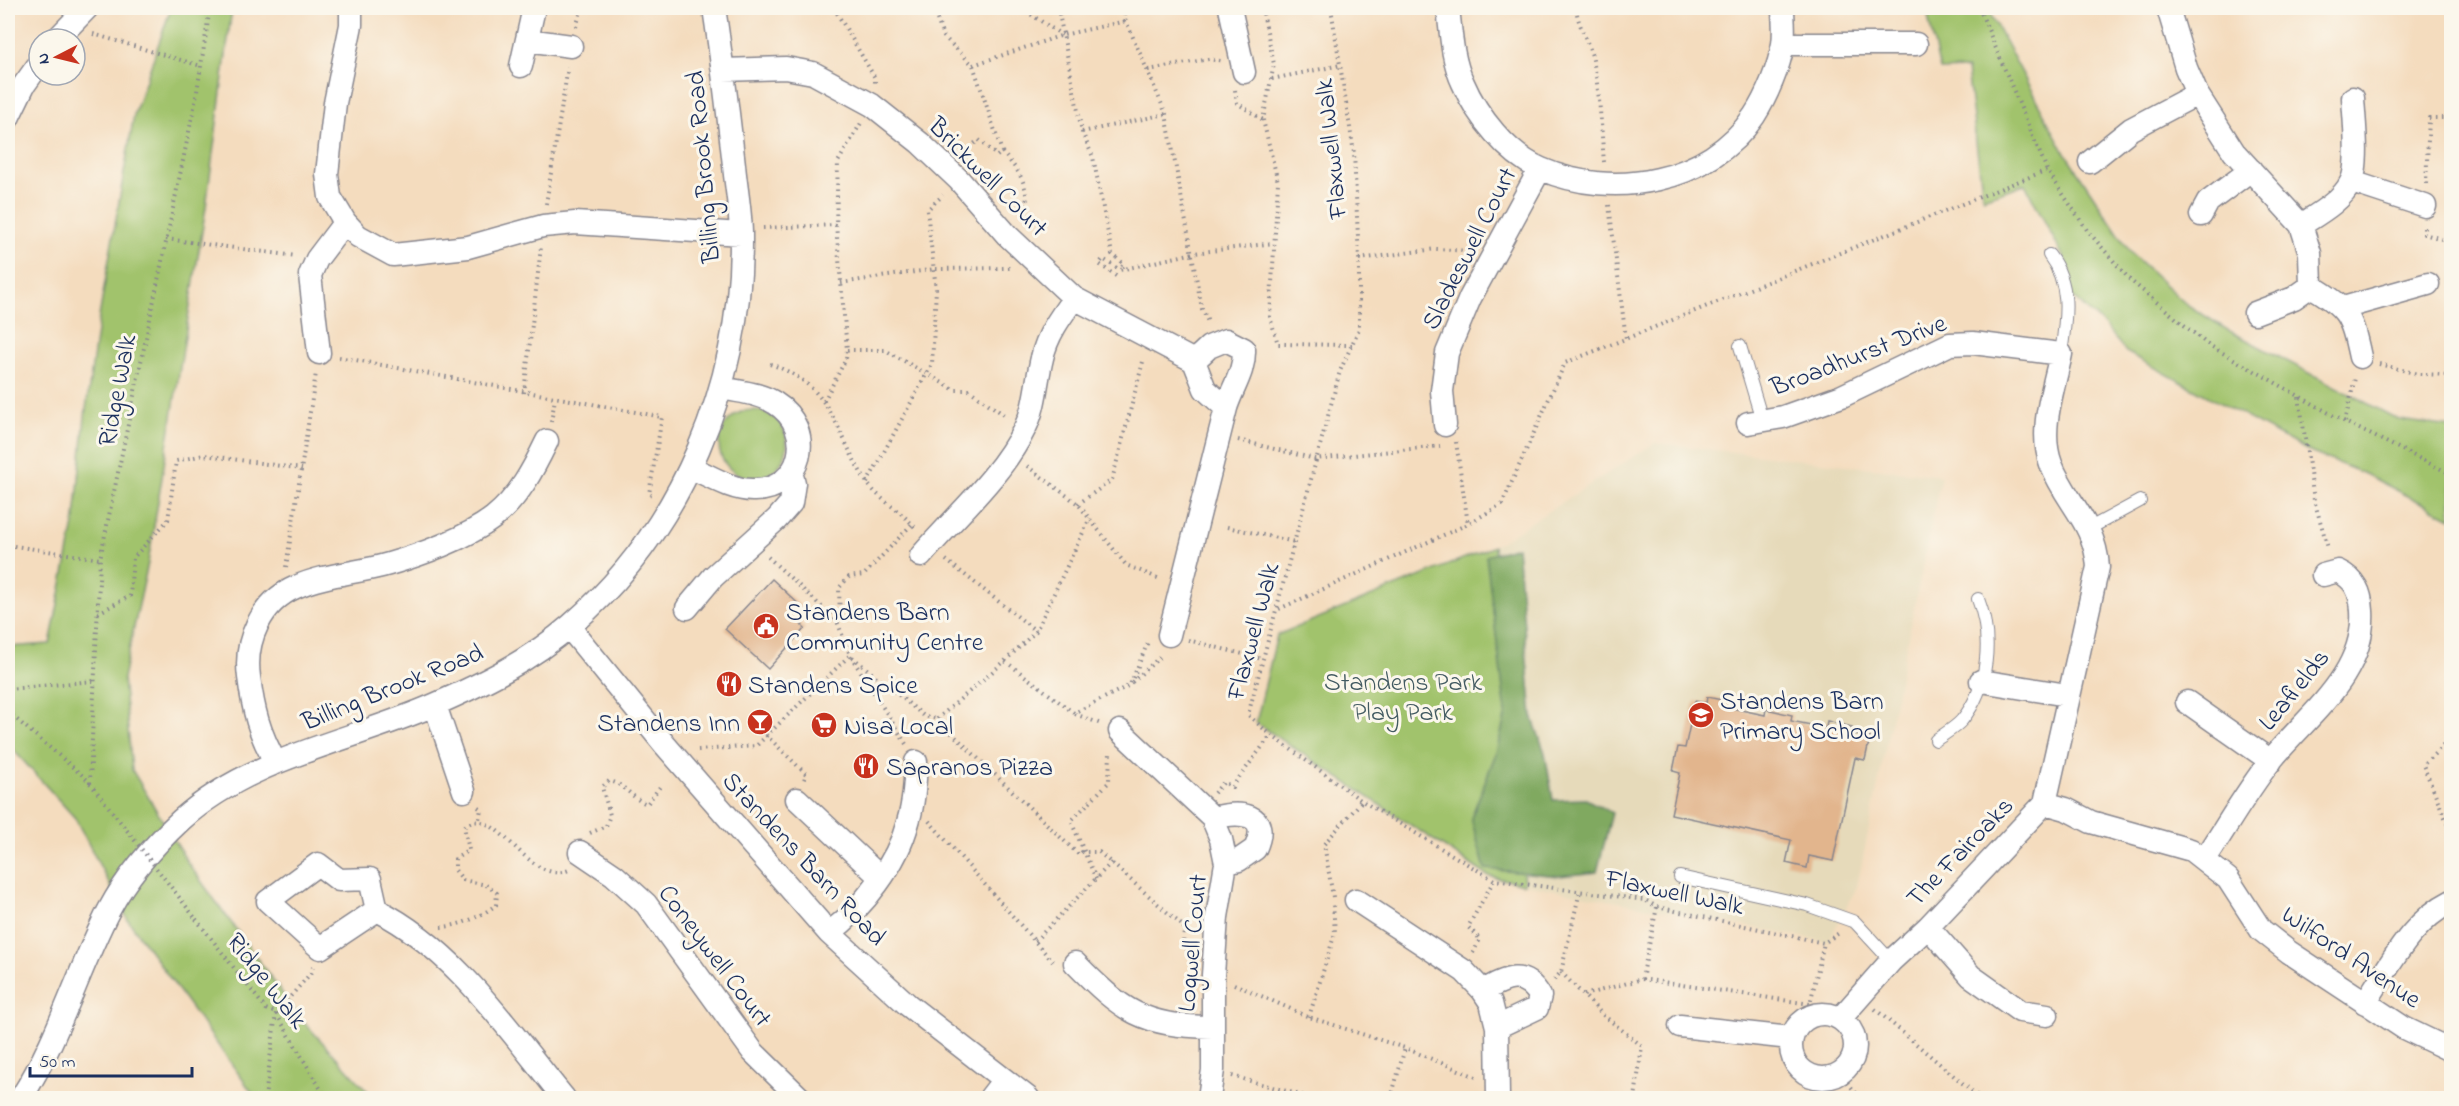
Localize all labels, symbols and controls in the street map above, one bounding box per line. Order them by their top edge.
north arrow [27,27,87,87]
text: N [32,52,57,65]
street label: Billing Brook Road [678,69,732,265]
street label: Flaxwell Walk [1307,76,1359,222]
street label: Brickwell Court [917,109,1056,247]
street label: Sladeswell Court [1413,161,1528,337]
street label: Broadhurst Drive [1765,306,1953,408]
street label: Ridge Walk [89,331,149,450]
street label: Flaxwell Walk [1218,558,1292,706]
place label: Standens Barn Community Centre [786,595,984,663]
public building icon: Standens Barn Community Centre [751,611,781,641]
street label: Billing Brook Road [296,635,490,743]
street label: Leafields [2250,642,2340,740]
park label: Standens Park Play Park [1324,665,1483,733]
place label: Standens Spice [748,668,918,706]
restaurant icon: Standens Spice [714,669,744,699]
place label: Standens Barn Primary School [1720,684,1884,752]
school or university icon: Standens Barn Primary School [1686,700,1716,730]
place label: Standens Inn [597,706,740,744]
bar icon: Standens Inn [745,707,775,737]
place label: Nisa Local [844,709,953,747]
supermarket icon: Nisa Local [809,710,839,740]
place label: Sapranos Pizza [886,750,1053,788]
restaurant icon: Sapranos Pizza [851,751,881,781]
street label: Standens Barn Road [712,764,894,956]
street label: The Fairoaks [1898,789,2024,917]
street label: Flaxwell Walk [1601,861,1748,927]
street label: Logwell Court [1169,873,1219,1014]
street label: Coneywell Court [647,877,780,1036]
street label: Wilford Avenue [2273,898,2428,1020]
street label: Ridge Walk [216,925,316,1039]
scale bar [30,1040,192,1078]
text: 50 m [39,1050,76,1076]

